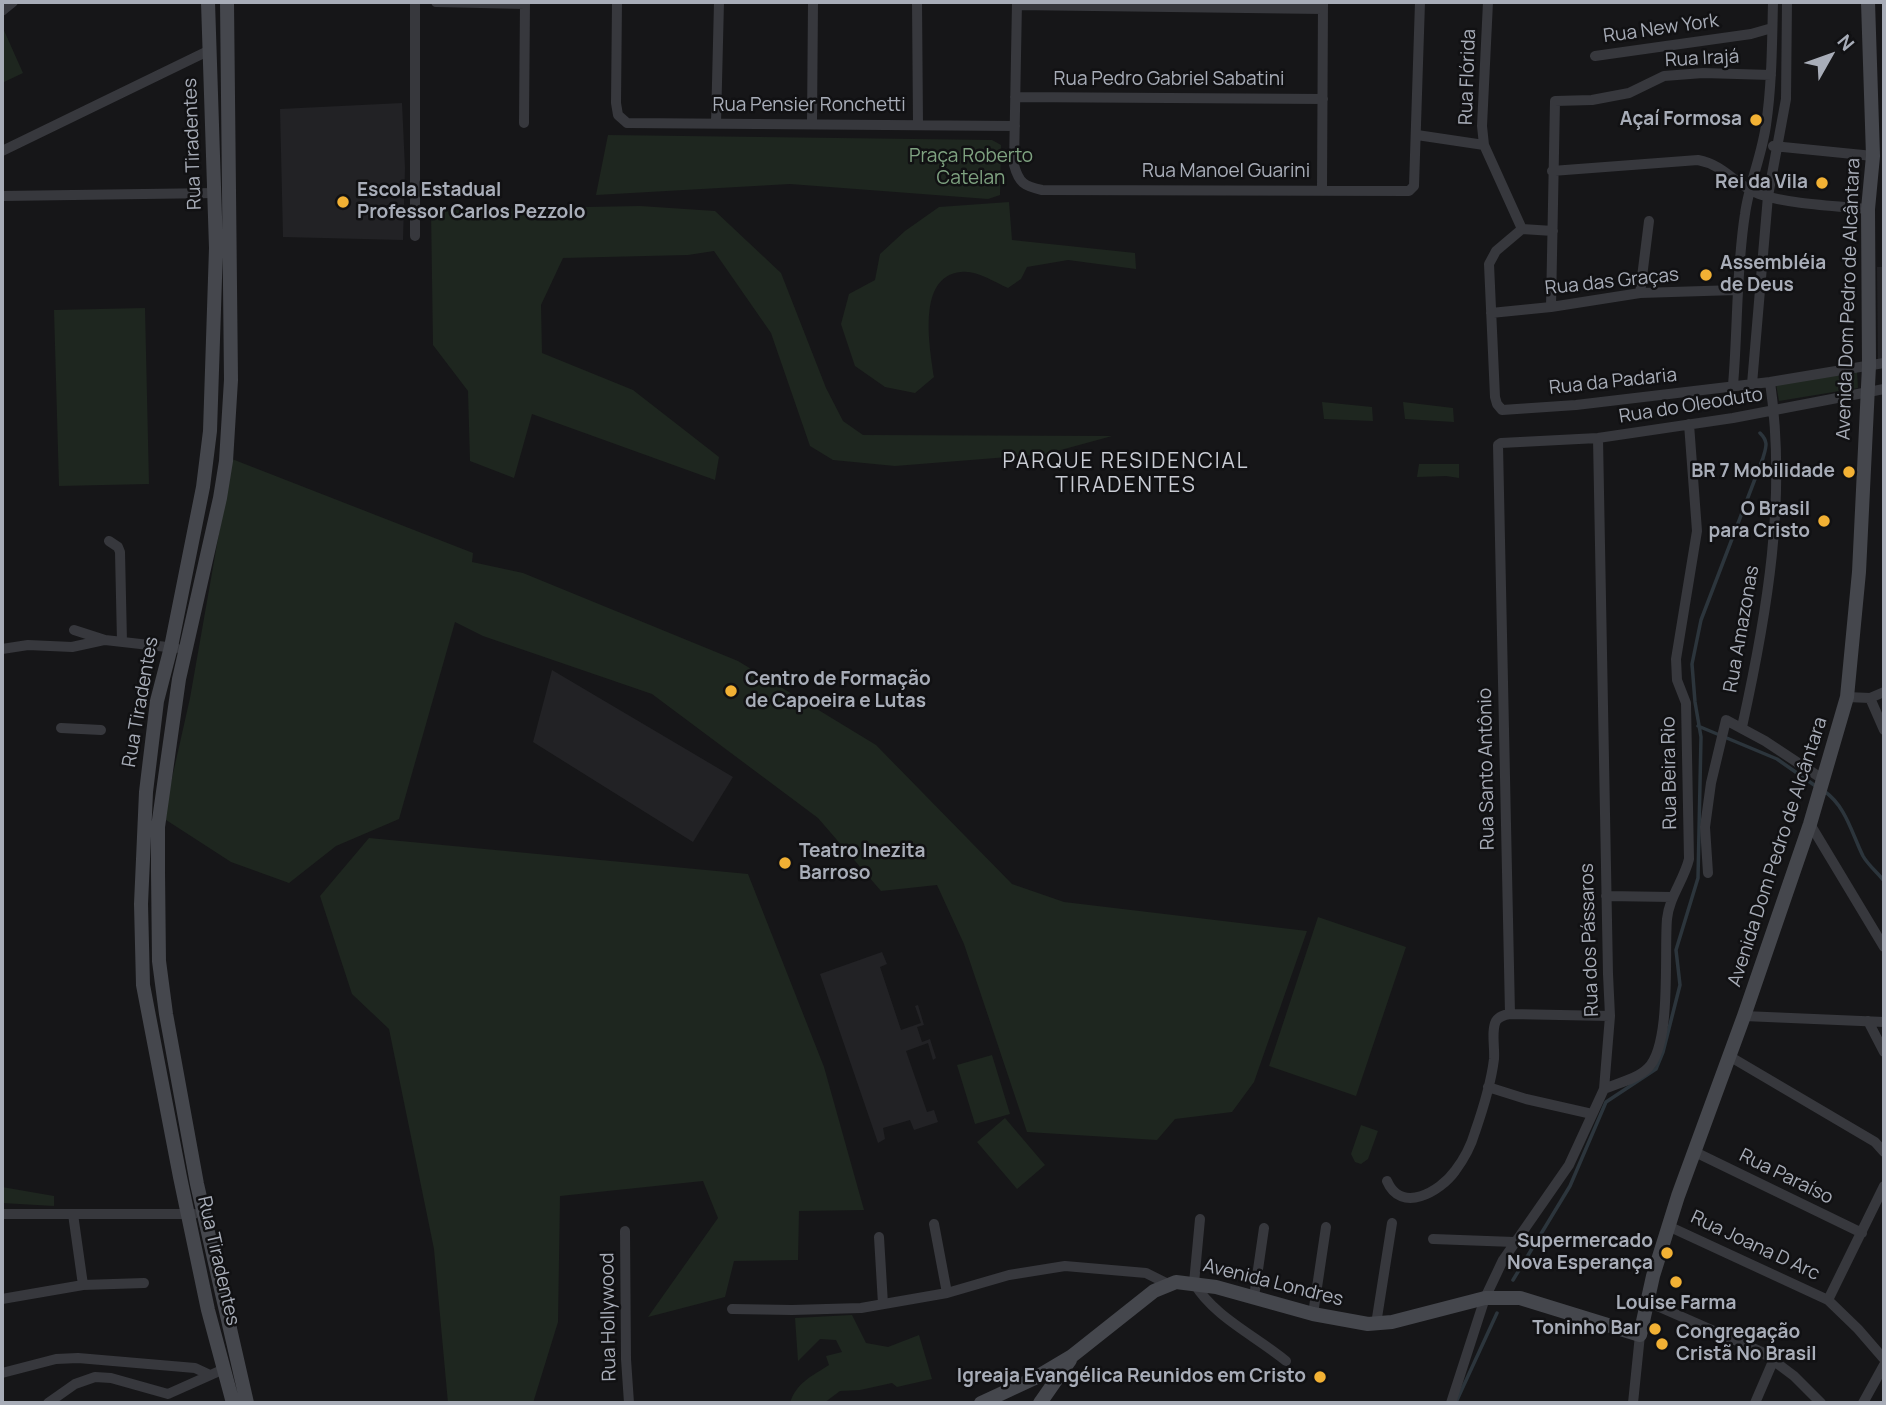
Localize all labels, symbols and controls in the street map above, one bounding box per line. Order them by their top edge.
street label: Rua New York [1602,10,1720,48]
north arrow [1795,21,1865,91]
street label: Rua Flórida [1455,29,1481,125]
text: N [1832,29,1860,56]
street label: Rua Irajá [1664,46,1740,72]
street label: Rua Pedro Gabriel Sabatini [1054,69,1284,91]
street label: Rua Tiradentes [179,78,207,210]
street label: Rua Pensier Ronchetti [712,95,906,117]
place label: Açaí Formosa [1620,109,1742,131]
marker: Açaí Formosa [1748,112,1764,128]
park label: Praça Roberto Catelan [909,146,1033,190]
street label: Avenida Dom Pedro de Alcântara [1833,158,1865,440]
street label: Rua Manoel Guarini [1142,161,1310,183]
place label: Rei da Vila [1715,172,1808,194]
marker: Rei da Vila [1814,175,1830,191]
place label: Escola Estadual Professor Carlos Pezzolo [357,180,585,224]
marker: Escola Estadual Professor Carlos Pezzolo [335,194,351,210]
place label: Assembléia de Deus [1720,253,1826,297]
street label: Rua das Graças [1544,264,1680,300]
marker: Assembléia de Deus [1698,267,1714,283]
street label: Rua da Padaria [1548,364,1678,400]
street label: Rua do Oleoduto [1617,383,1765,429]
district label: PARQUE RESIDENCIAL TIRADENTES [1005,449,1247,499]
place label: BR 7 Mobilidade [1691,461,1835,483]
marker: BR 7 Mobilidade [1841,464,1857,480]
place label: O Brasil para Cristo [1709,499,1810,543]
marker: O Brasil para Cristo [1816,513,1832,529]
street label: Rua Amazonas [1720,564,1764,694]
street label: Rua Tiradentes [118,635,164,769]
place label: Centro de Formação de Capoeira e Lutas [745,669,931,713]
marker: Centro de Formação de Capoeira e Lutas [723,683,739,699]
street label: Rua Santo Antônio [1474,688,1500,850]
street label: Avenida Dom Pedro de Alcântara [1724,714,1832,990]
street label: Rua Beira Rio [1658,716,1682,830]
place label: Teatro Inezita Barroso [799,841,925,885]
marker: Teatro Inezita Barroso [777,855,793,871]
street label: Rua dos Pássaros [1576,863,1604,1017]
street label: Rua Paraíso [1735,1144,1837,1210]
street label: Rua Tiradentes [192,1194,244,1328]
street label: Rua Joana D Arc [1687,1206,1823,1286]
place label: Supermercado Nova Esperança [1507,1231,1653,1275]
marker: Supermercado Nova Esperança [1659,1245,1675,1261]
street label: Rua Hollywood [596,1252,622,1382]
street label: Avenida Londres [1200,1255,1346,1311]
marker: Louise Farma [1668,1274,1684,1290]
place label: Louise Farma [1616,1293,1736,1315]
place label: Toninho Bar [1532,1318,1641,1340]
marker: Toninho Bar [1647,1321,1663,1337]
place label: Congregação Cristã No Brasil [1676,1322,1817,1366]
marker: Congregação Cristã No Brasil [1654,1336,1670,1352]
place label: Igreaja Evangélica Reunidos em Cristo [957,1366,1306,1388]
marker: Igreaja Evangélica Reunidos em Cristo [1312,1369,1328,1385]

